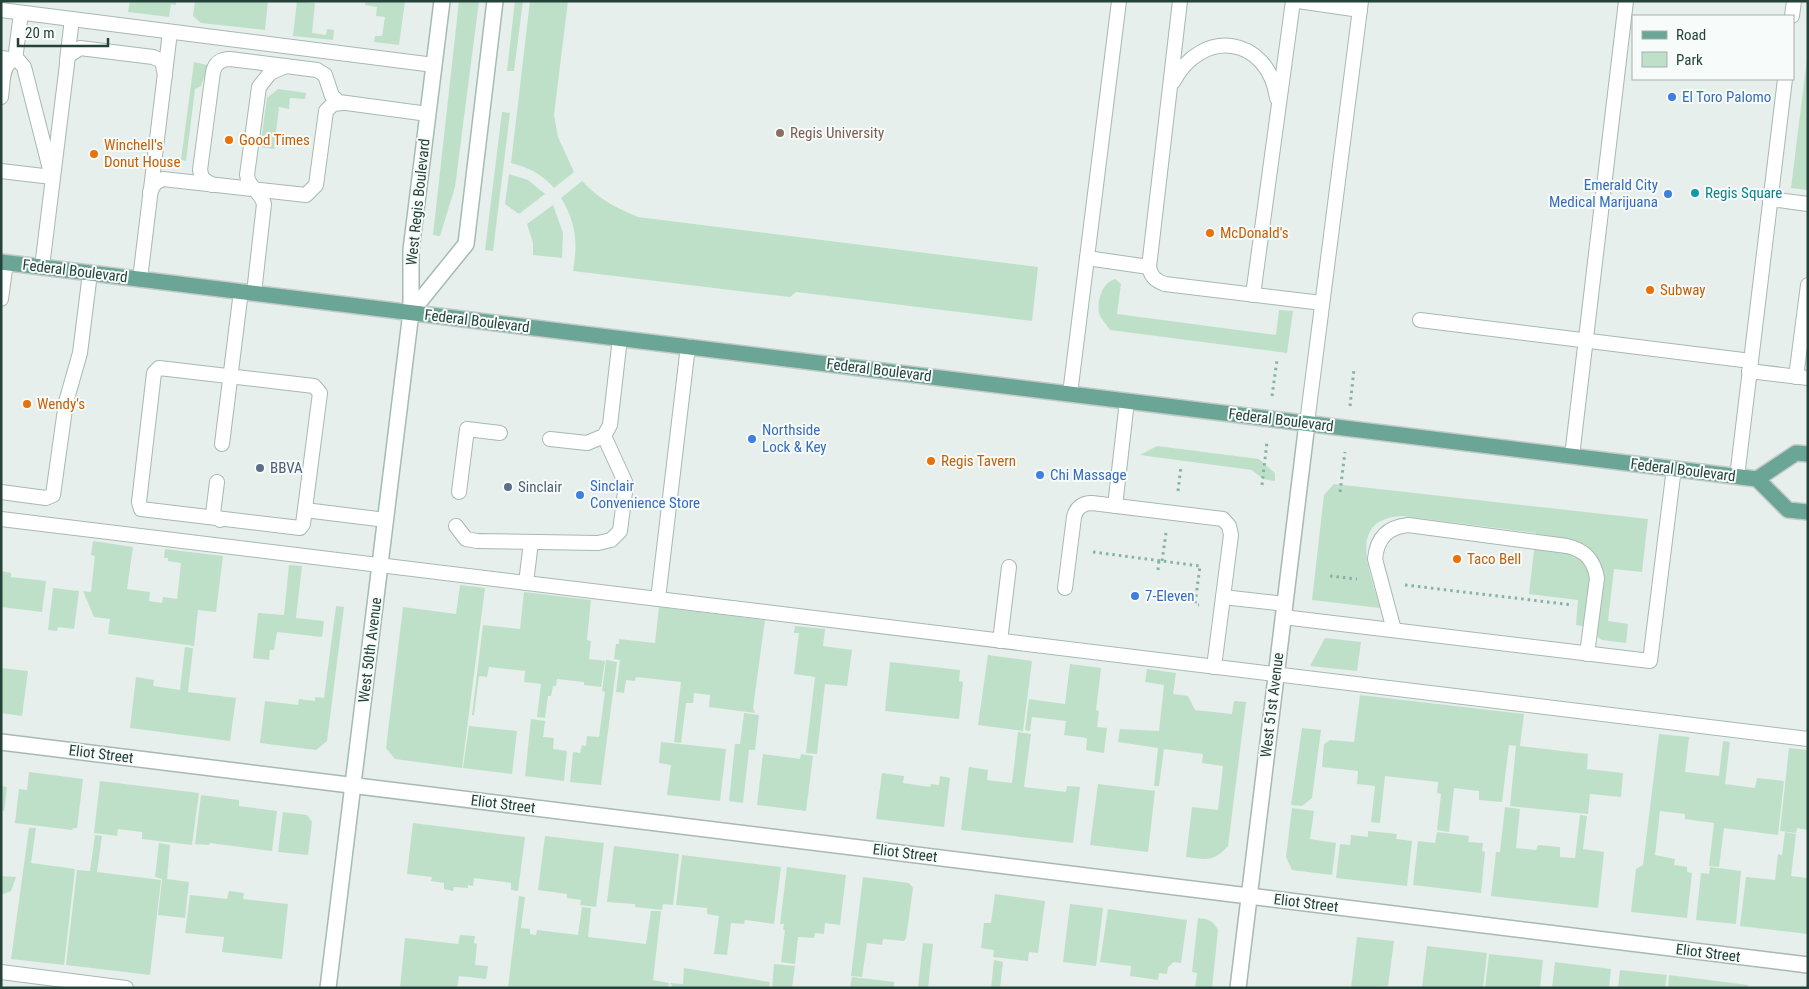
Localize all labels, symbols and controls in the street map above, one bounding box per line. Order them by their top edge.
scale bar [18,15,108,47]
legend [1632,15,1794,80]
text: 20 m [25,24,55,42]
text: Road [1676,26,1706,44]
text: Park [1676,51,1703,69]
place label: El Toro Palomo [1682,88,1771,106]
marker: El Toro Palomo [1666,91,1678,103]
place label: Regis University [790,124,884,142]
marker: Regis University [774,127,786,139]
place label: Good Times [239,131,310,149]
marker: Good Times [223,134,235,146]
place label: Winchell's Donut House [104,136,180,171]
street label: West Regis Boulevard [402,138,434,266]
marker: Winchell's Donut House [88,148,100,160]
place label: Emerald City Medical Marijuana [1549,176,1658,211]
place label: Regis Square [1705,184,1782,202]
marker: Regis Square [1689,187,1701,199]
marker: Emerald City Medical Marijuana [1662,188,1674,200]
place label: McDonald's [1220,224,1289,242]
marker: McDonald's [1204,227,1216,239]
street label: Federal Boulevard [21,256,129,286]
place label: Subway [1660,281,1706,299]
marker: Subway [1644,284,1656,296]
street label: Federal Boulevard [423,306,531,336]
street label: Federal Boulevard [825,355,933,385]
place label: Wendy's [37,395,85,413]
marker: Wendy's [21,398,33,410]
street label: Federal Boulevard [1227,405,1335,435]
place label: Northside Lock & Key [762,421,827,456]
marker: Northside Lock & Key [746,433,758,445]
place label: Regis Tavern [941,452,1016,470]
marker: Regis Tavern [925,455,937,467]
street label: Federal Boulevard [1629,455,1737,485]
place label: BBVA [270,459,303,477]
marker: BBVA [254,462,266,474]
place label: Chi Massage [1050,466,1126,484]
marker: Chi Massage [1034,469,1046,481]
place label: Sinclair Convenience Store [590,477,700,512]
place label: Sinclair [518,478,562,496]
marker: Sinclair [502,481,514,493]
marker: Sinclair Convenience Store [574,489,586,501]
place label: Taco Bell [1467,550,1521,568]
marker: Taco Bell [1451,553,1463,565]
place label: 7-Eleven [1145,587,1195,605]
marker: 7-Eleven [1129,590,1141,602]
street label: West 50th Avenue [355,596,385,704]
street label: West 51st Avenue [1257,651,1287,759]
street label: Eliot Street [68,741,134,767]
street label: Eliot Street [470,791,536,817]
street label: Eliot Street [872,840,938,866]
street label: Eliot Street [1273,890,1339,916]
street label: Eliot Street [1675,940,1741,966]

